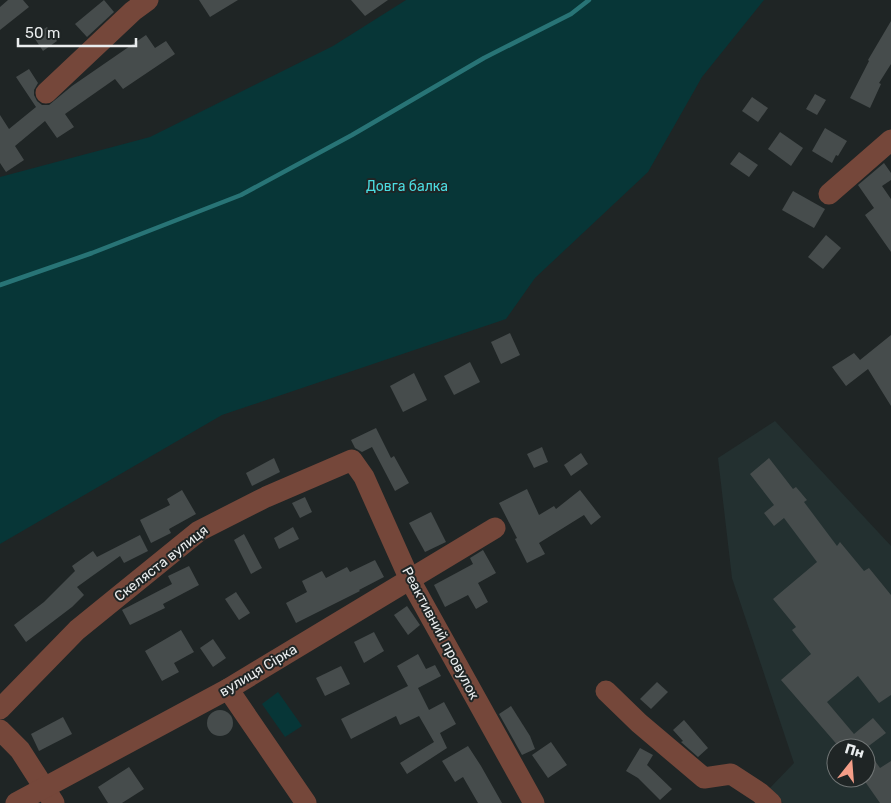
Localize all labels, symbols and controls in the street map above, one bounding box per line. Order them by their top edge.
scale bar [18,15,135,47]
text: 50 m [25,24,60,42]
park label: Довга балка [366,178,448,195]
street label: Скеляста вулиця [111,522,212,605]
street label: Реактивний провулок [398,564,483,703]
street label: вулиця Сірка [216,641,300,700]
north arrow [826,738,876,788]
text: Пн [843,740,866,762]

